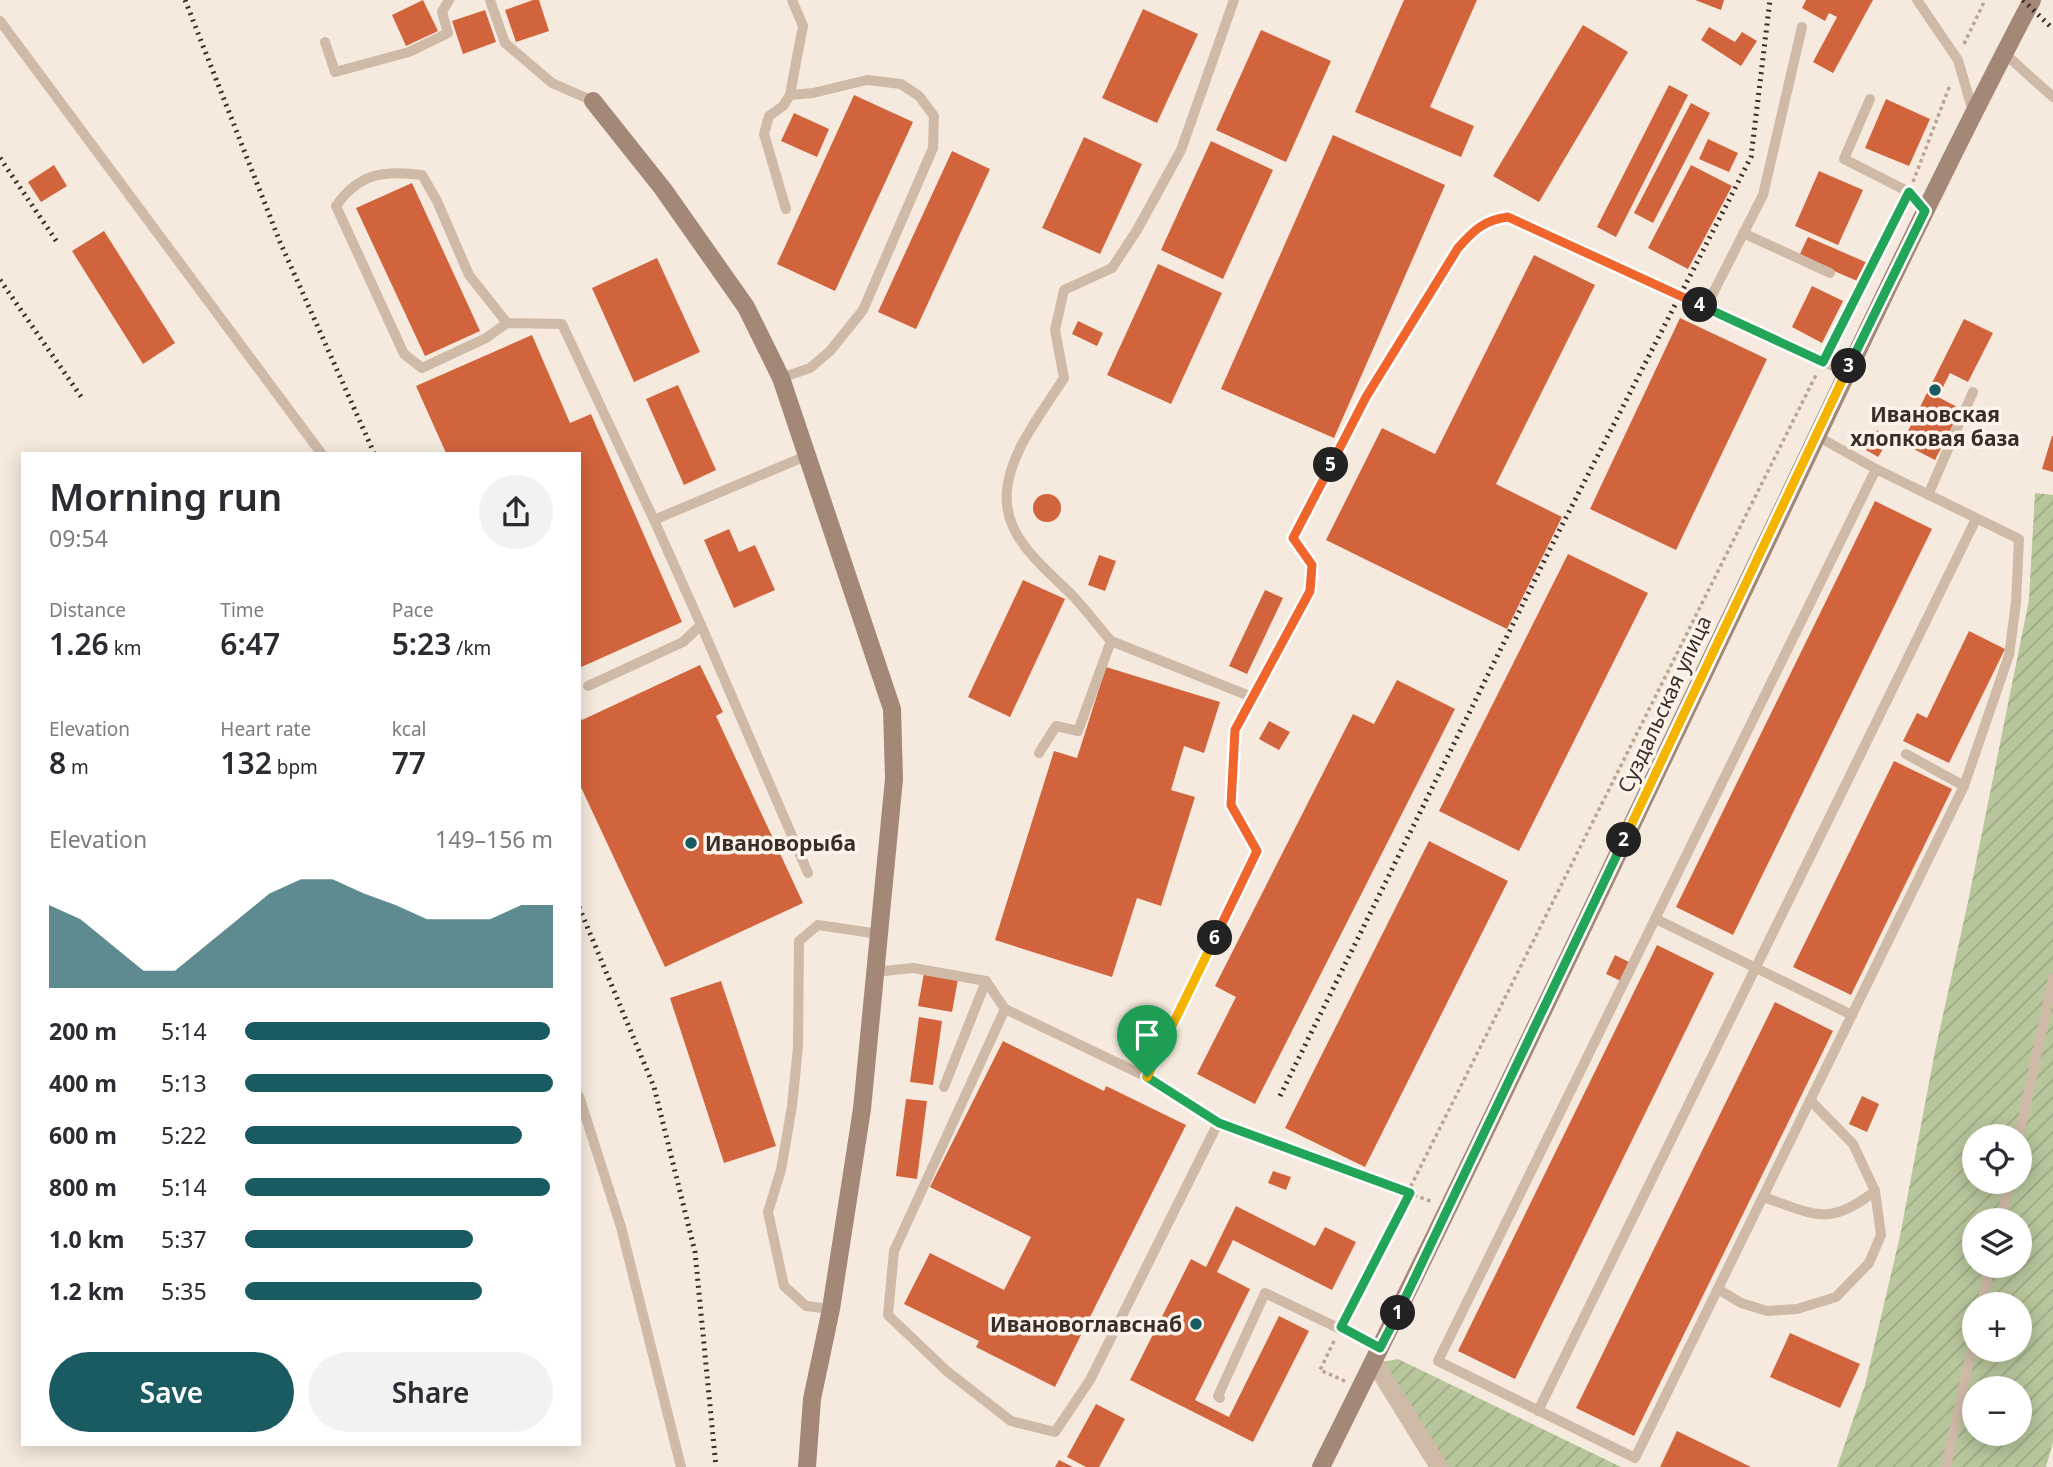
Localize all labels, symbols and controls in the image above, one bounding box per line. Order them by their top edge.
pin: 4 [1682,288,1718,322]
text: 4 [1694,291,1705,317]
pin: 3 [1832,348,1867,384]
text: 3 [1843,352,1854,378]
marker: Ивановская хлопковая база [1927,382,1943,398]
place label: Ивановская хлопковая база [1850,400,2020,452]
pin: 5 [1314,448,1348,482]
text: 5 [1325,451,1336,477]
text: Morning run [49,470,282,522]
button: share [479,475,553,549]
text: 09:54 [49,522,108,554]
text: Distance [49,597,126,623]
text: Time [220,597,264,623]
text: Pace [392,597,434,623]
street label: Суздальская улица [1611,611,1717,797]
text: 1.26 [49,623,109,664]
text: 6:47 [220,623,280,664]
text: 5:23 [392,623,451,664]
text: km [109,635,142,661]
text: /km [451,635,491,661]
text: Elevation [49,716,130,742]
text: Heart rate [220,716,311,742]
text: kcal [392,716,426,742]
text: 8 [49,742,66,783]
text: 132 [220,742,272,783]
text: 77 [392,742,426,783]
text: m [66,754,89,780]
text: bpm [272,754,318,780]
pin: 2 [1606,822,1642,858]
text: Elevation [49,823,147,855]
text: 149–156 m [435,823,553,855]
text: 2 [1618,826,1629,852]
place label: Ивановорыба [705,829,856,857]
marker: Ивановорыба [683,835,699,851]
pin: 6 [1198,920,1232,956]
text: 6 [1209,924,1220,950]
pin [1117,1005,1177,1077]
text: 200 m [49,1015,117,1047]
text: 5:14 [161,1015,207,1047]
icon: arrive [1128,1016,1166,1054]
text: 400 m [49,1067,117,1099]
text: 5:13 [161,1067,207,1099]
text: 600 m [49,1119,117,1151]
text: 5:22 [161,1119,207,1151]
map controls [1962,1124,2032,1446]
button: locate [1962,1124,2032,1194]
text: 800 m [49,1171,117,1203]
text: 5:14 [161,1171,207,1203]
button: layers [1962,1208,2032,1278]
text: 1.0 km [49,1223,124,1255]
text: 5:37 [161,1223,207,1255]
text: 1.2 km [49,1275,124,1307]
text: 5:35 [161,1275,207,1307]
button: + [1962,1292,2032,1362]
pin: 1 [1380,1296,1416,1330]
text: 1 [1392,1299,1403,1325]
place label: Ивановоглавснаб [990,1310,1182,1338]
marker: Ивановоглавснаб [1188,1316,1204,1332]
button: Save [49,1352,294,1432]
button: Share [308,1352,553,1432]
button: − [1962,1376,2032,1446]

